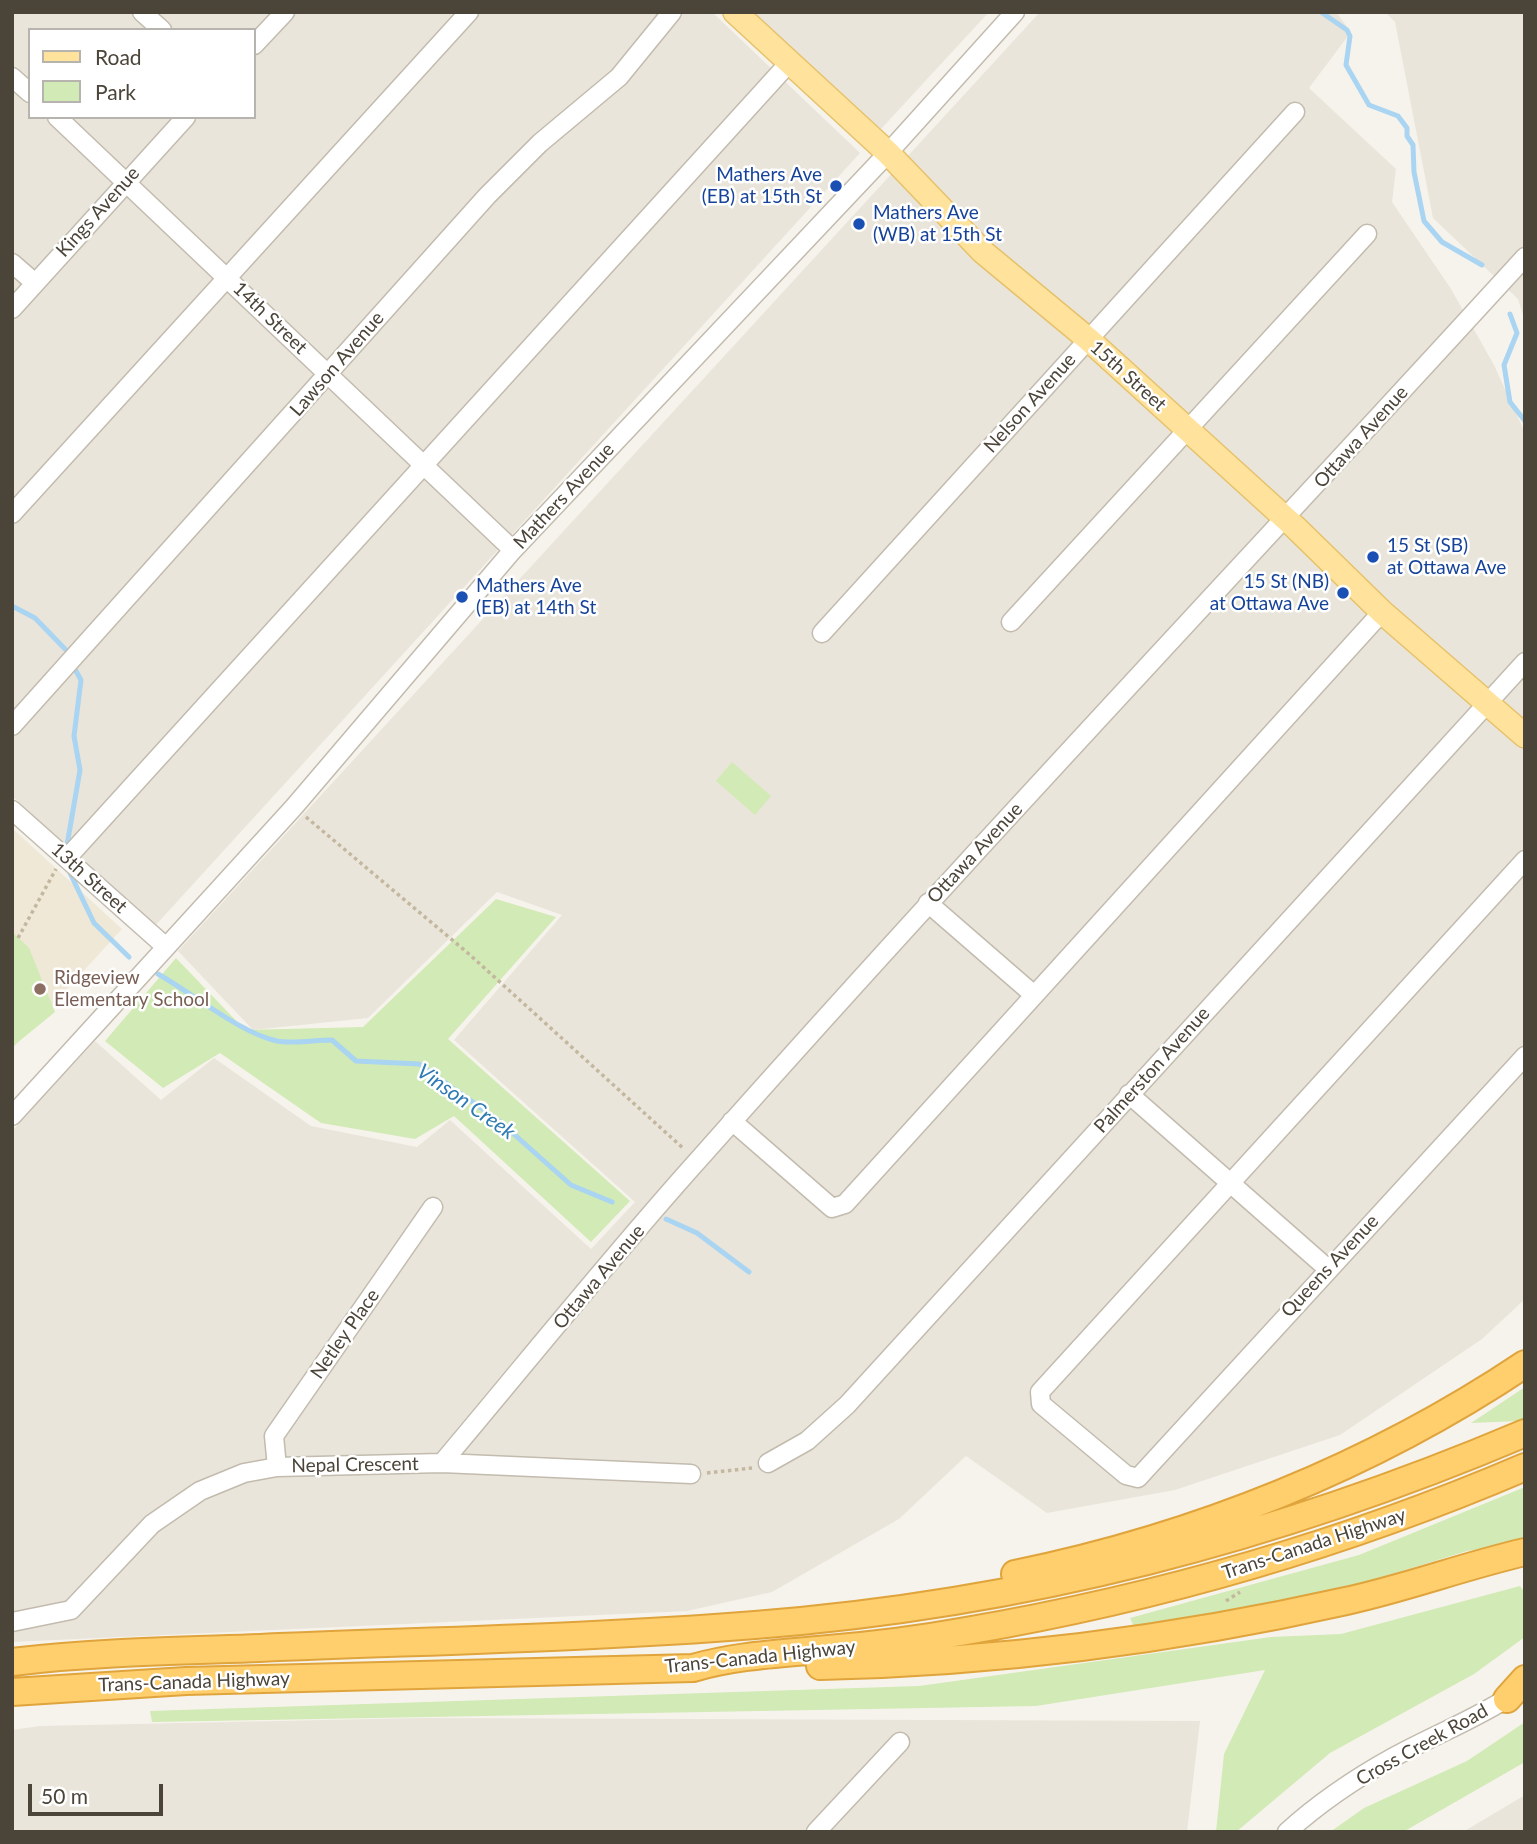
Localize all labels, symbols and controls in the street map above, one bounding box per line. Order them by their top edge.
legend [28,28,256,119]
text: Road [95,44,142,69]
text: Park [95,79,136,104]
street label: Kings Avenue [52,162,144,262]
place label: Mathers Ave (EB) at 15th St [702,164,822,208]
marker: Mathers Ave (EB) at 15th St [828,178,844,194]
place label: Mathers Ave (WB) at 15th St [873,202,1002,246]
marker: Mathers Ave (WB) at 15th St [851,216,867,232]
street label: 14th Street [228,277,312,359]
street label: Lawson Avenue [285,307,389,421]
street label: 15th Street [1085,336,1171,416]
street label: Nelson Avenue [979,349,1081,457]
street label: Ottawa Avenue [1309,381,1413,493]
street label: Mathers Avenue [509,438,619,554]
place label: 15 St (SB) at Ottawa Ave [1387,535,1506,579]
marker: 15 St (SB) at Ottawa Ave [1365,549,1381,565]
place label: 15 St (NB) at Ottawa Ave [1210,571,1329,615]
place label: Mathers Ave (EB) at 14th St [476,575,596,619]
marker: 15 St (NB) at Ottawa Ave [1335,585,1351,601]
marker: Mathers Ave (EB) at 14th St [454,589,470,605]
street label: Ottawa Avenue [922,798,1028,908]
street label: 13th Street [46,838,132,918]
place label: Ridgeview Elementary School [54,967,209,1011]
marker: Ridgeview Elementary School [32,981,48,997]
street label: Palmerston Avenue [1089,1002,1215,1138]
water label: Vinson Creek [412,1059,520,1145]
street label: Queens Avenue [1277,1210,1383,1322]
street label: Ottawa Avenue [549,1220,649,1334]
street label: Netley Place [306,1285,384,1383]
street label: Nepal Crescent [291,1452,419,1478]
street label: Trans-Canada Highway [1219,1504,1409,1584]
street label: Trans-Canada Highway [664,1636,856,1678]
street label: Trans-Canada Highway [98,1667,290,1697]
street label: Cross Creek Road [1352,1699,1492,1791]
scale bar [32,1770,166,1814]
text: 50 m [41,1783,88,1808]

